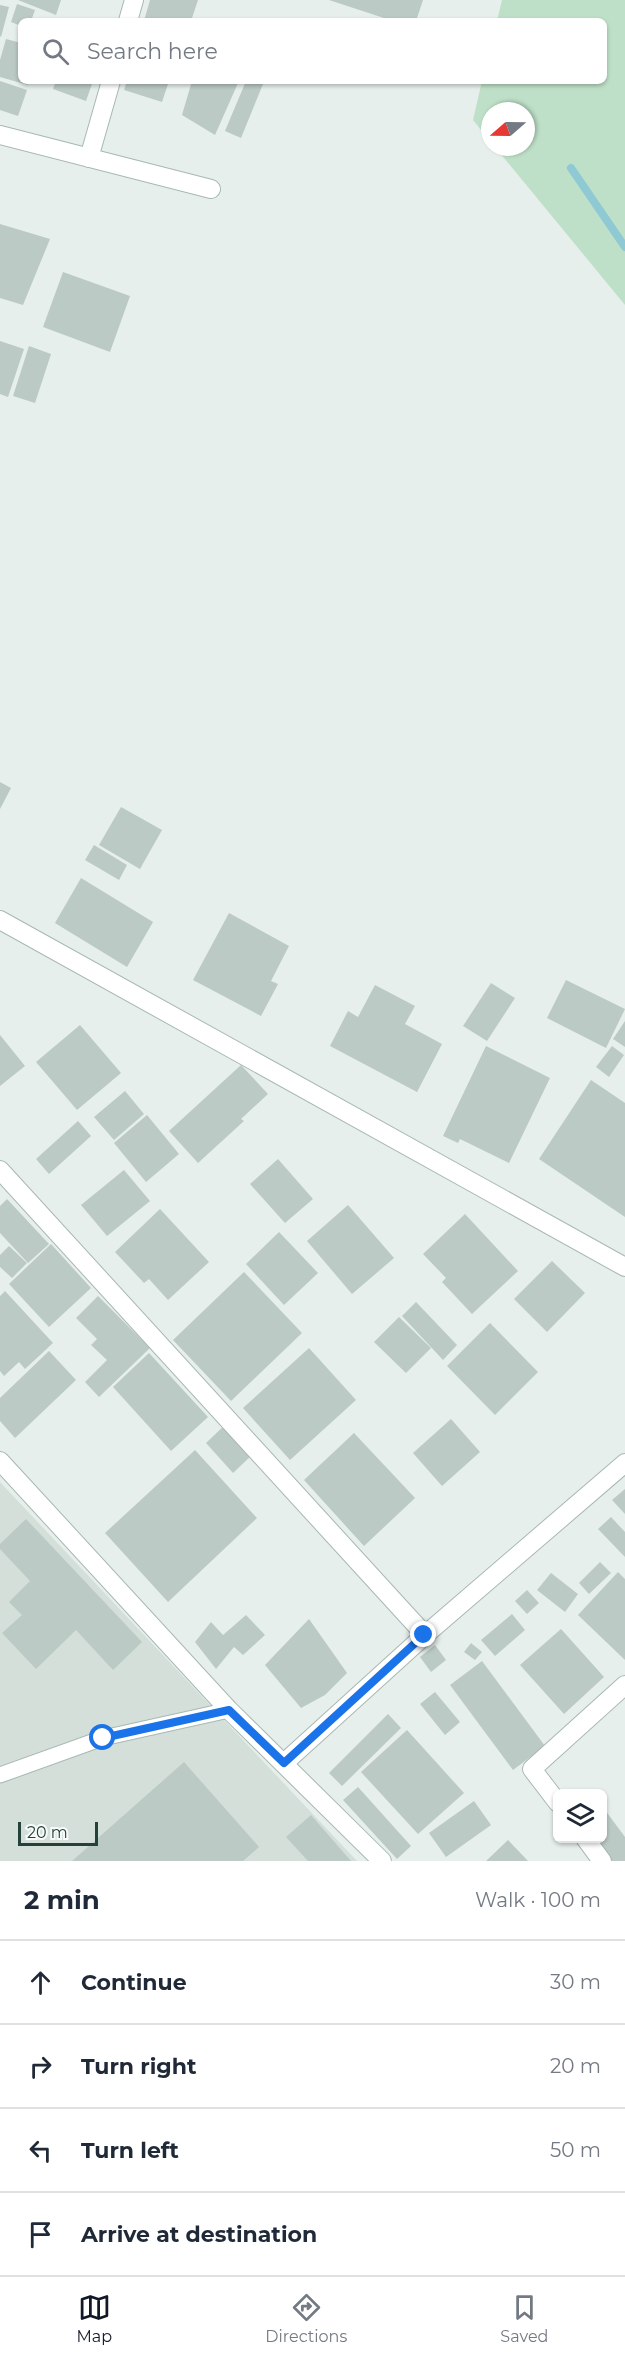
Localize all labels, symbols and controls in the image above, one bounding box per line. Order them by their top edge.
search box [18,18,607,84]
icon: search [39,35,72,68]
text: Search here [87,38,218,65]
north arrow [481,102,535,156]
route end [410,1621,436,1647]
route start [89,1724,115,1750]
map controls [553,1789,607,1843]
button: layers [553,1789,607,1843]
scale bar [18,1819,98,1846]
text: 20 m [27,1823,68,1842]
text: 2 min [24,1884,100,1916]
text: Walk · 100 m [475,1888,601,1912]
icon: ahead [24,1966,57,1999]
text: Continue [81,1969,187,1996]
text: 30 m [550,1970,601,1994]
icon: right [24,2050,57,2083]
text: Turn right [81,2053,196,2080]
text: 20 m [550,2054,601,2078]
icon: left [24,2134,57,2167]
text: Turn left [81,2137,179,2164]
text: 50 m [550,2138,601,2162]
icon: arrive [24,2218,57,2251]
text: Arrive at destination [81,2221,317,2248]
tab: Map [77,2291,112,2346]
tab: Directions [265,2291,347,2346]
tab: Saved [500,2291,548,2346]

